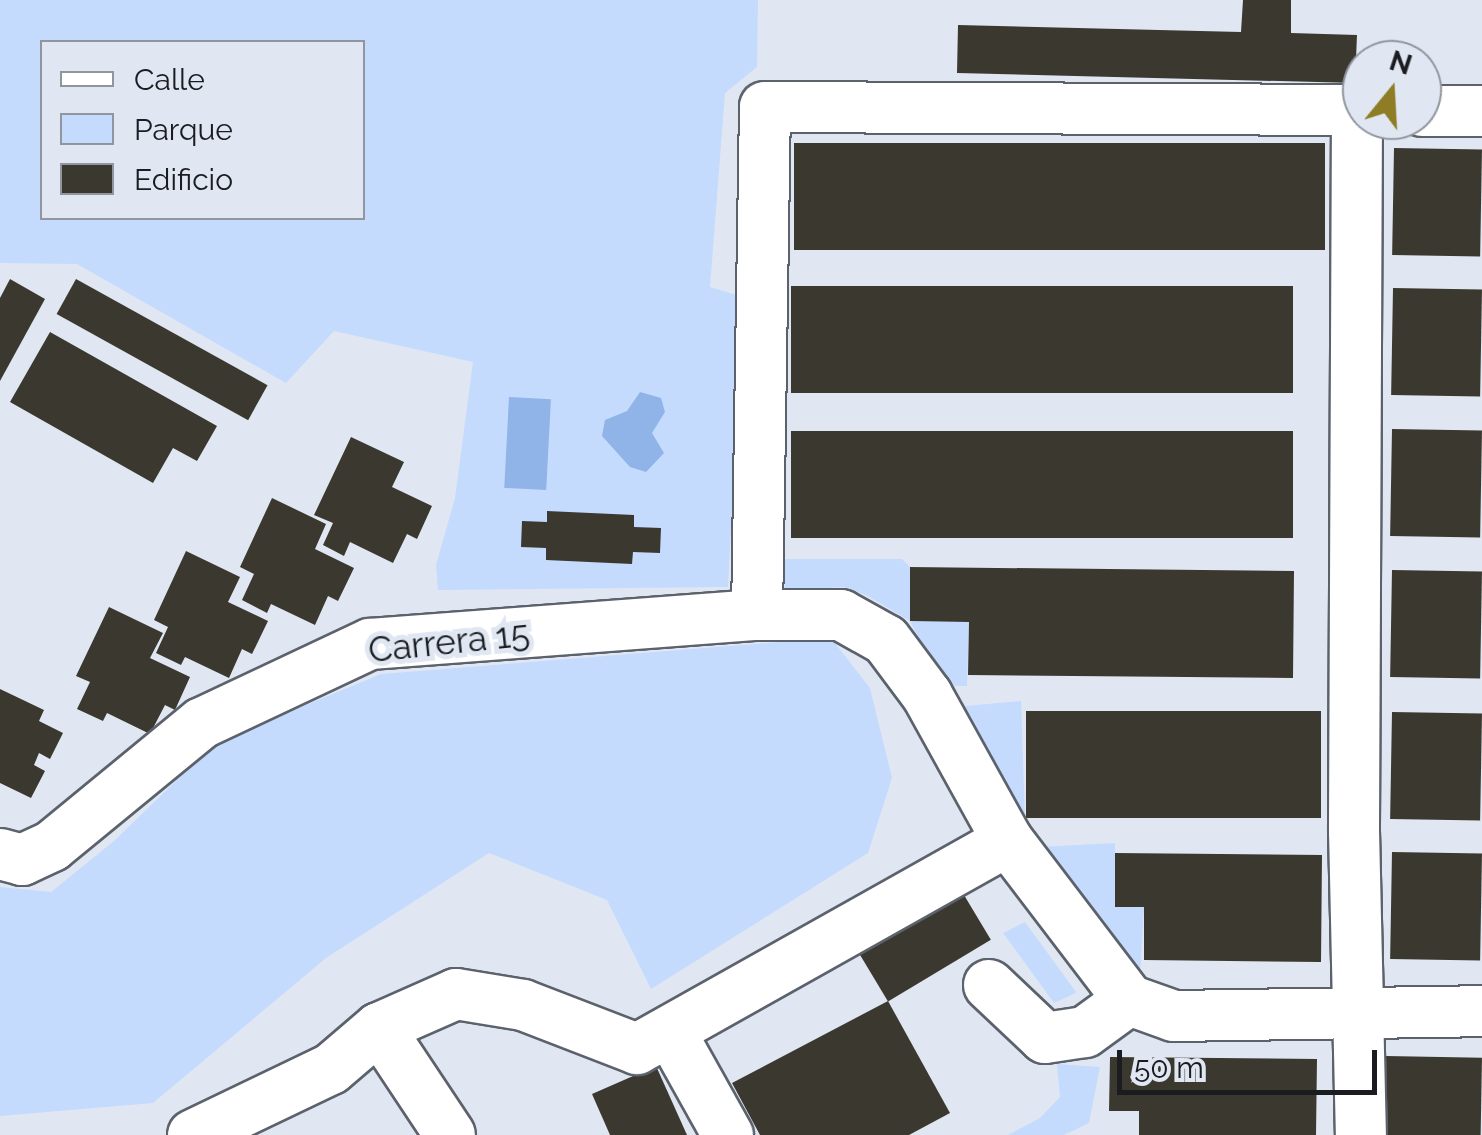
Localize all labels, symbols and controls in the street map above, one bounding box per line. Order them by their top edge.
legend [40,40,365,220]
north arrow [1342,40,1442,140]
text: N [1386,44,1416,82]
text: Calle [134,62,205,97]
text: Parque [134,112,233,147]
text: Edificio [134,162,233,197]
street label: Carrera 15 [366,613,532,671]
scale bar [1122,1030,1382,1092]
text: 50 m [1134,1050,1204,1085]

